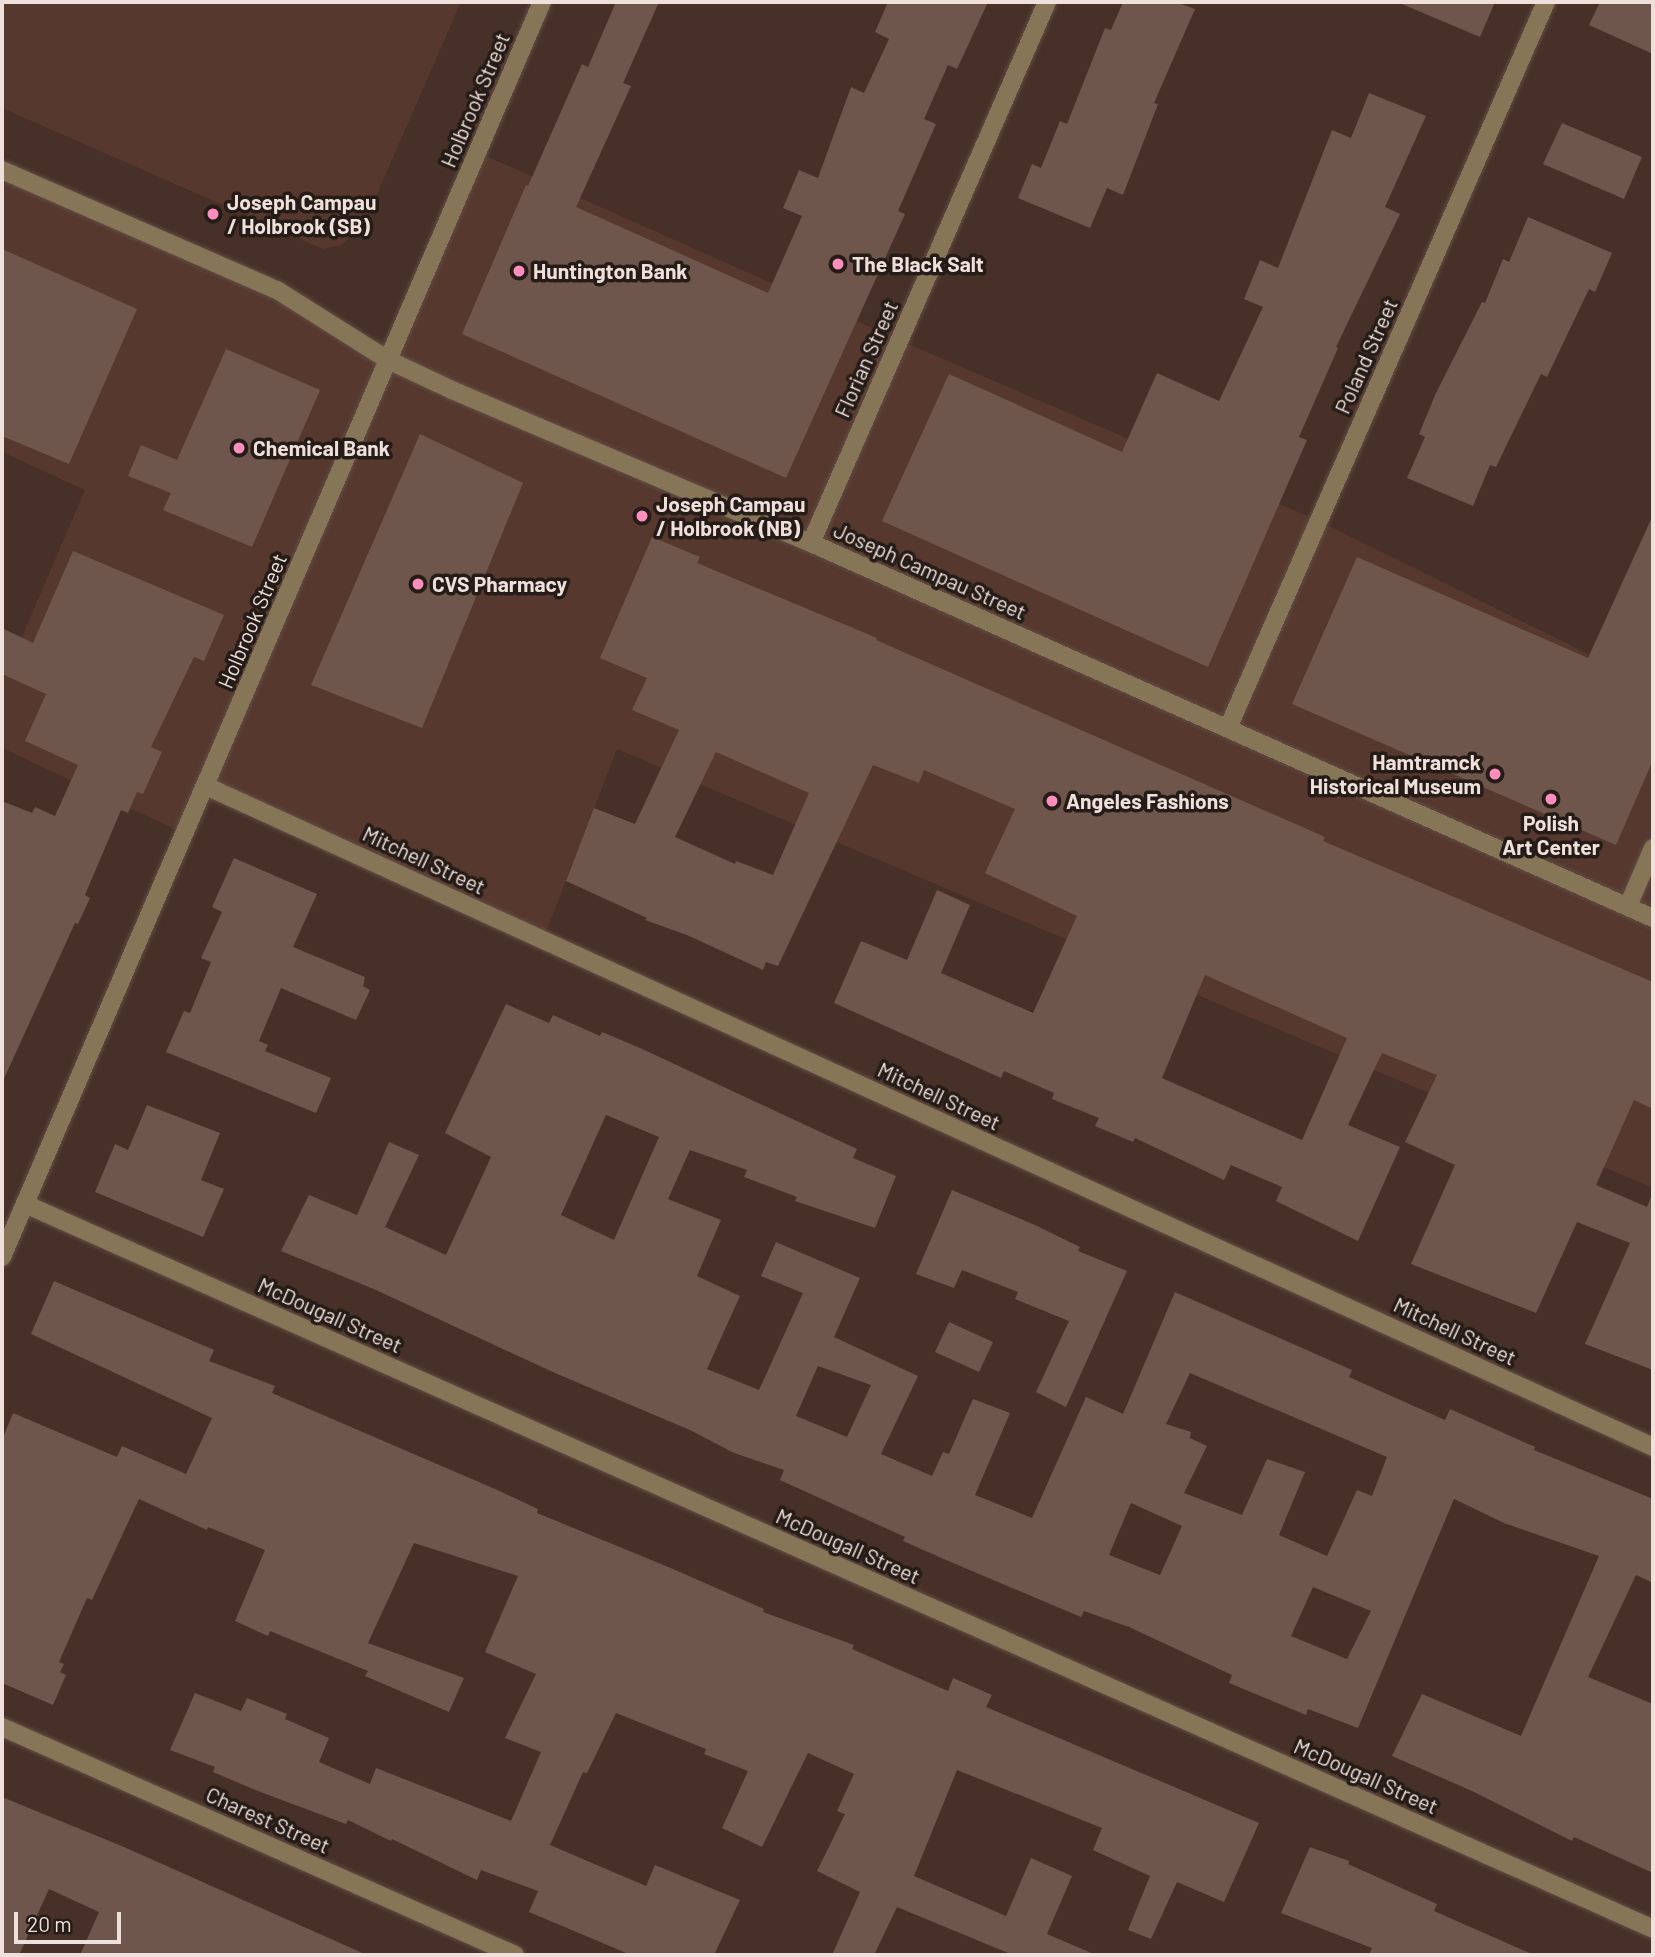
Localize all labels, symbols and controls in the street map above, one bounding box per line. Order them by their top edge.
street label: Holbrook Street [435,29,515,171]
place label: Joseph Campau / Holbrook (SB) [227,189,376,239]
marker: Joseph Campau / Holbrook (SB) [205,206,221,222]
place label: The Black Salt [852,251,984,277]
marker: The Black Salt [830,256,846,272]
place label: Huntington Bank [533,258,688,284]
marker: Huntington Bank [511,263,527,279]
street label: Poland Street [1329,295,1403,417]
street label: Florian Street [829,297,903,421]
place label: Chemical Bank [253,435,390,461]
marker: Chemical Bank [231,440,247,456]
place label: Joseph Campau / Holbrook (NB) [656,491,805,541]
marker: Joseph Campau / Holbrook (NB) [634,508,650,524]
street label: Joseph Campau Street [830,517,1030,625]
street label: Holbrook Street [212,550,292,692]
place label: CVS Pharmacy [432,571,567,597]
marker: CVS Pharmacy [410,576,426,592]
place label: Hamtramck Historical Museum [1310,749,1481,799]
marker: Hamtramck Historical Museum [1487,766,1503,782]
place label: Angeles Fashions [1066,788,1229,814]
marker: Polish Art Center [1543,791,1559,807]
marker: Angeles Fashions [1044,793,1060,809]
place label: Polish Art Center [1502,810,1600,860]
street label: Mitchell Street [359,821,489,899]
street label: Mitchell Street [874,1057,1004,1135]
street label: McDougall Street [254,1272,406,1358]
street label: Mitchell Street [1390,1292,1520,1370]
street label: McDougall Street [772,1503,924,1589]
street label: McDougall Street [1290,1733,1442,1819]
street label: Charest Street [202,1782,334,1858]
scale bar [18,1898,124,1942]
text: 20 m [27,1911,72,1936]

